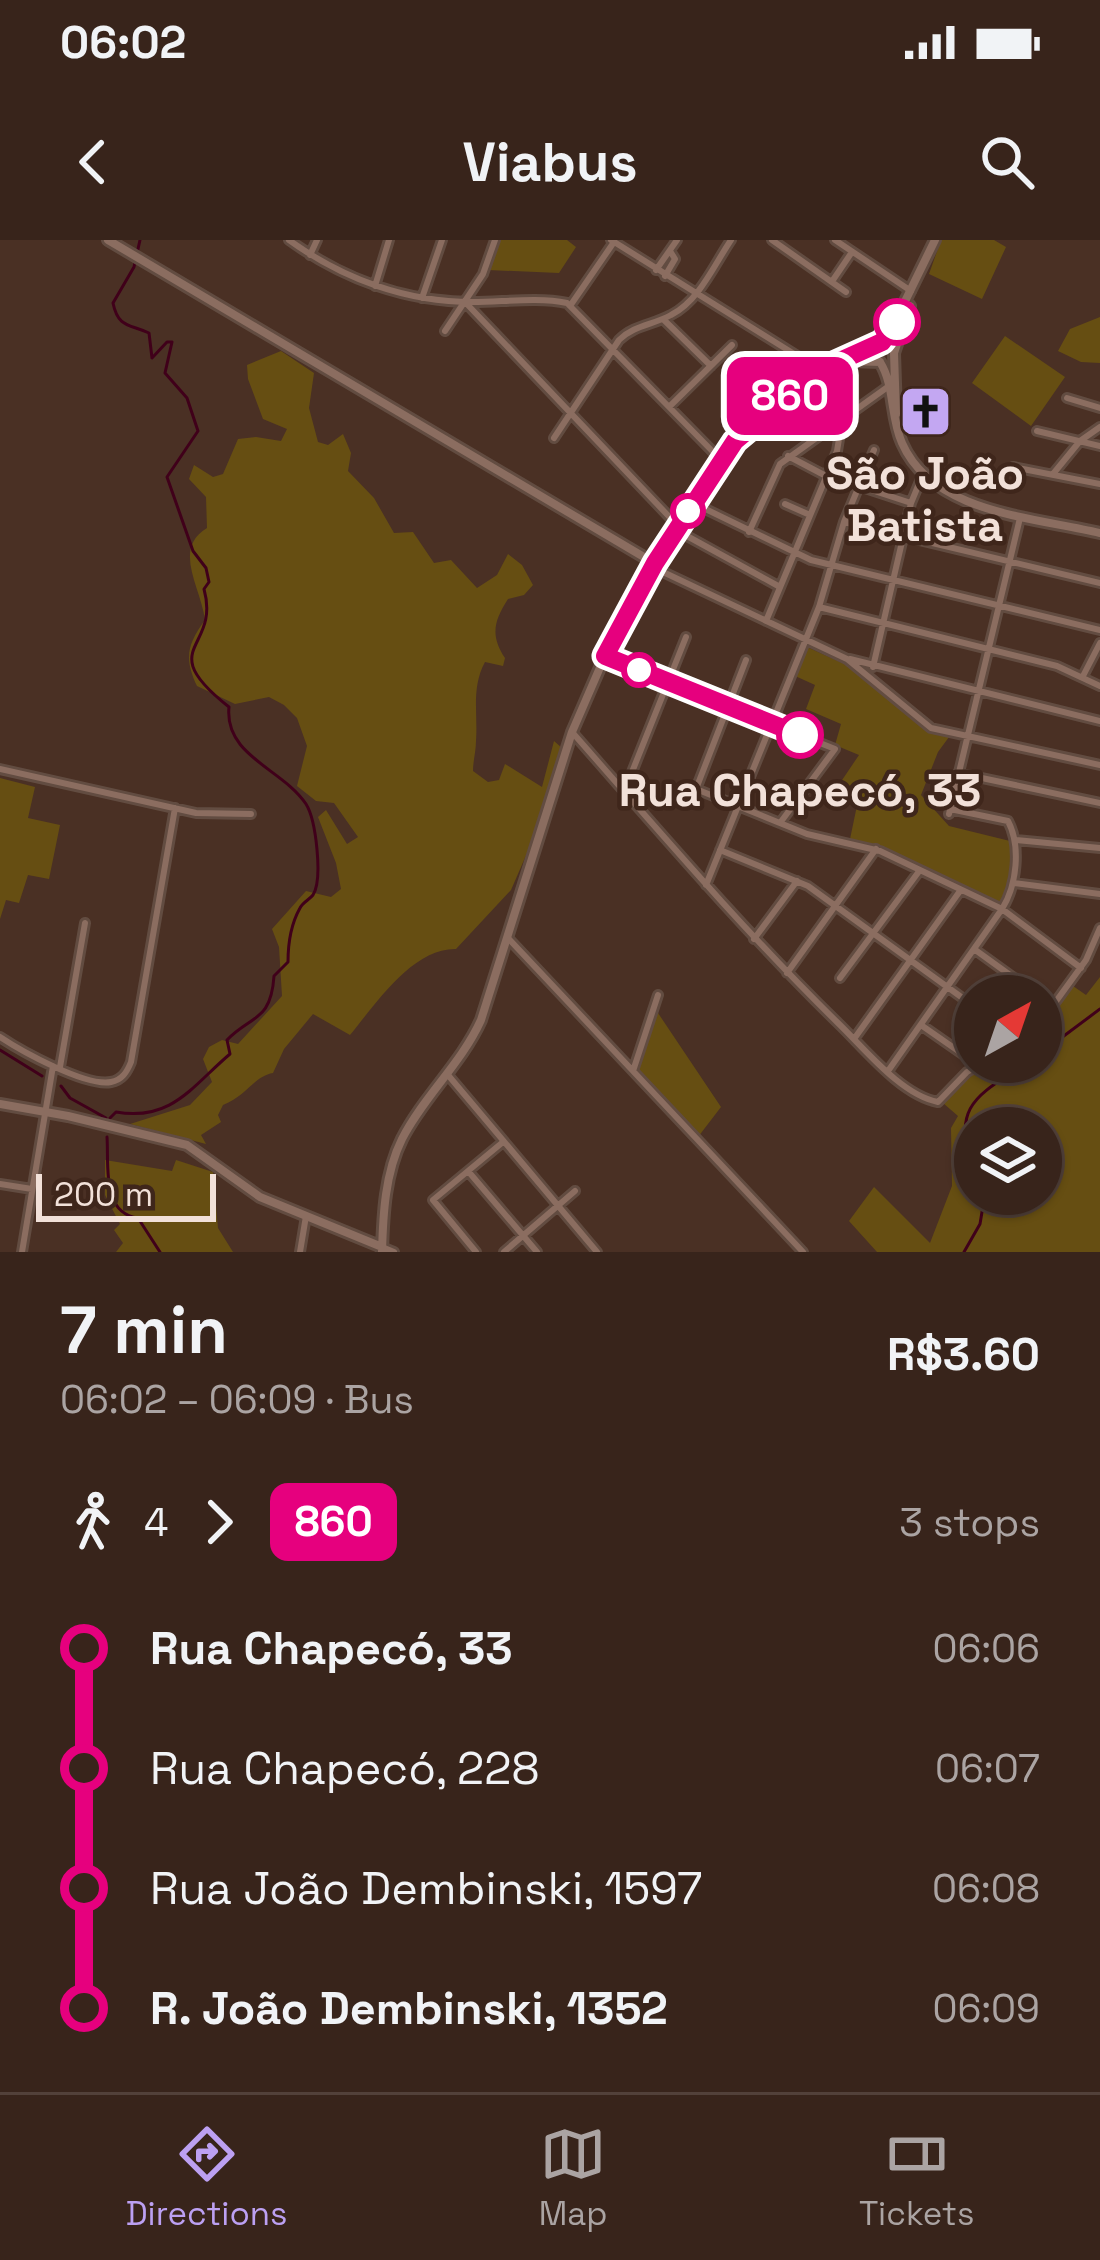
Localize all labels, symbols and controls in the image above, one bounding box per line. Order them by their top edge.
text: 06:02 [60,14,186,71]
text: Viabus [463,128,637,197]
icon: back [60,129,126,195]
icon: search [974,129,1040,195]
unlabelled marker [875,300,919,344]
line badge: 860 [721,357,859,435]
text: 860 [751,369,829,422]
church icon: São João Batista [897,384,953,440]
place label: São João Batista [826,445,1024,554]
unlabelled marker [672,495,704,527]
unlabelled marker [623,654,655,686]
marker: Rua Chapecó, 33 [778,713,822,757]
place label: Rua Chapecó, 33 [619,762,981,819]
north arrow [954,975,1062,1083]
map controls [954,975,1062,1215]
button: layers [954,1107,1062,1215]
scale bar [36,1168,216,1221]
text: 200 m [54,1174,153,1216]
text: 7 min [60,1288,228,1372]
text: R$3.60 [887,1326,1040,1383]
text: 06:02 – 06:09 · Bus [60,1375,414,1424]
icon: walk [60,1489,126,1555]
icon: forward [186,1489,252,1555]
text: 860 [294,1495,373,1548]
text: 4 [144,1498,168,1547]
text: 3 stops [899,1498,1040,1547]
text: Rua Chapecó, 33 [150,1620,513,1677]
text: 06:06 [932,1624,1040,1673]
text: Rua Chapecó, 228 [150,1740,539,1797]
text: 06:07 [935,1744,1040,1793]
text: Rua João Dembinski, 1597 [150,1860,702,1917]
text: 06:08 [932,1864,1040,1913]
text: R. João Dembinski, 1352 [150,1980,668,2037]
text: 06:09 [932,1984,1040,2033]
tab: Directions [126,2121,287,2235]
tab: Map [539,2121,608,2235]
tab: Tickets [859,2121,974,2235]

